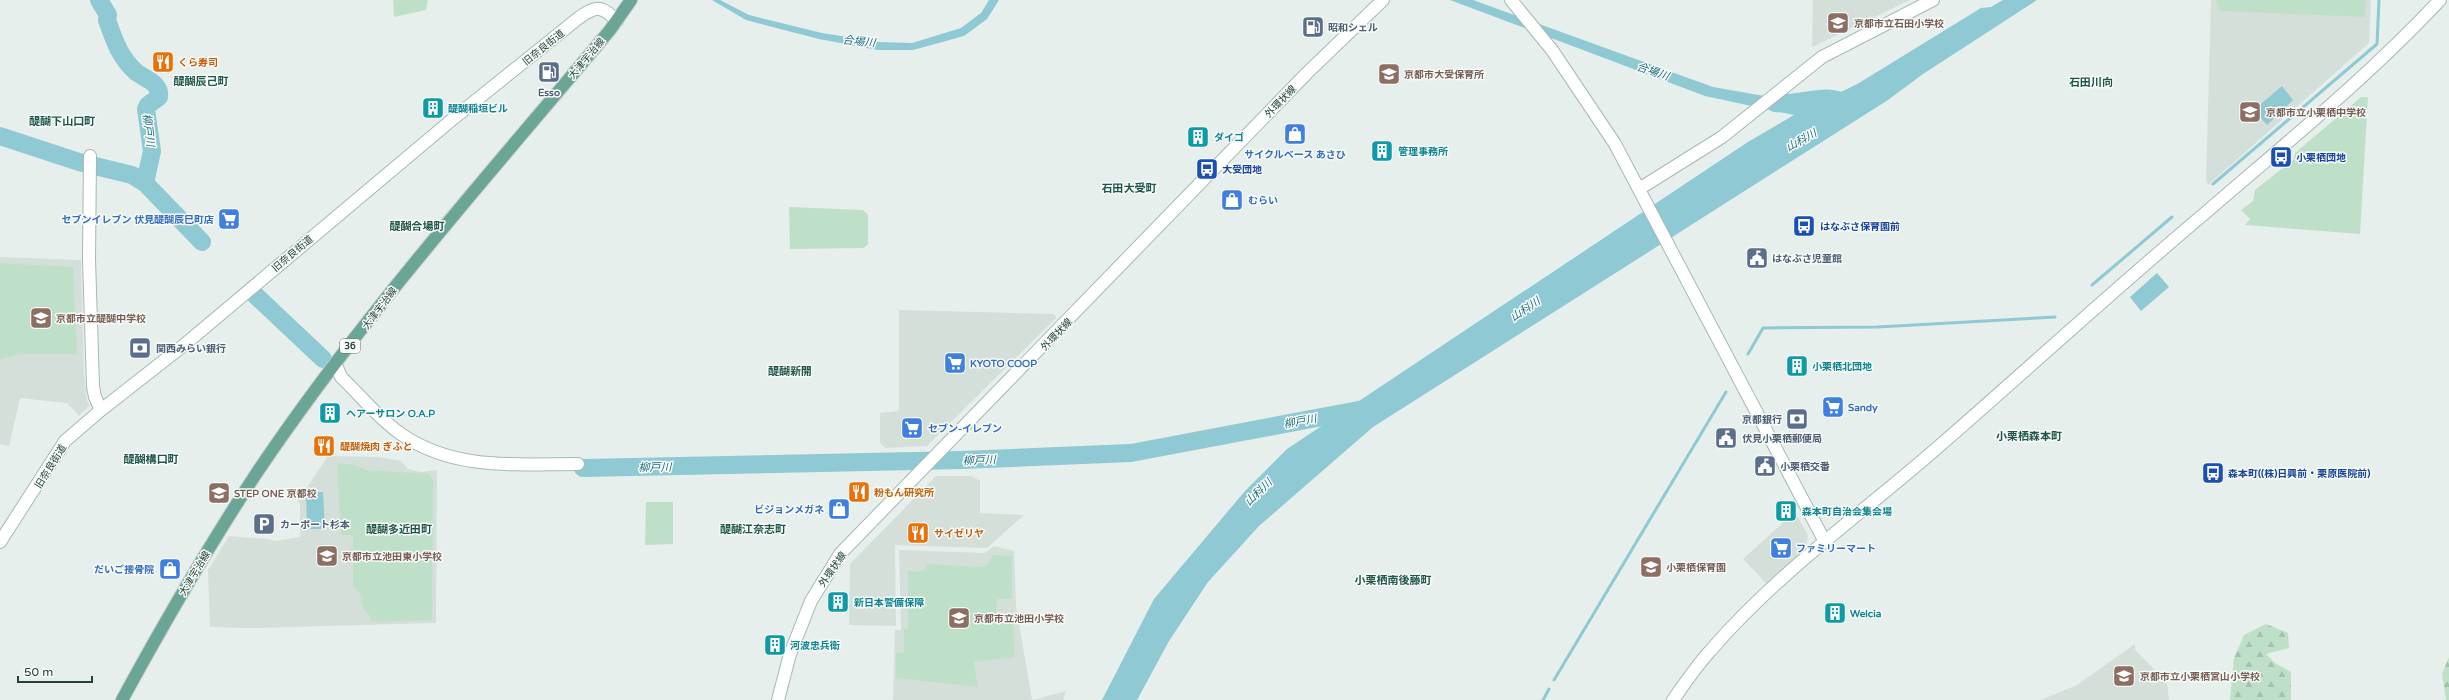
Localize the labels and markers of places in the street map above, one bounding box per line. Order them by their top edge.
school or university icon: 京都市立石田小学校 [1825,10,1851,36]
fuel station icon: 昭和シェル [1300,14,1326,40]
place label: 京都市立石田小学校 [1854,18,1944,30]
place label: 昭和シェル [1328,22,1378,34]
restaurant icon: くら寿司 [150,49,176,75]
place label: くら寿司 [178,57,218,69]
fuel station icon: Esso [536,59,562,85]
school or university icon: 京都市大受保育所 [1376,61,1402,87]
place label: 京都市大受保育所 [1404,69,1484,81]
place label: Esso [538,87,560,99]
building icon: 醍醐稲垣ビル [420,95,446,121]
school or university icon: 京都市立小栗栖中学校 [2237,99,2263,125]
place label: 醍醐稲垣ビル [448,103,508,115]
place label: 京都市立小栗栖中学校 [2266,107,2366,119]
shop icon: サイクルベース あさひ [1282,121,1308,147]
building icon: ダイゴ [1185,124,1211,150]
place label: ダイゴ [1214,132,1244,144]
building icon: 管理事務所 [1369,138,1395,164]
bus stop icon: 小栗栖団地 [2268,144,2294,170]
place label: 管理事務所 [1398,146,1448,158]
place label: サイクルベース あさひ [1244,149,1346,161]
place label: 小栗栖団地 [2296,152,2346,164]
bus stop icon: 大受団地 [1194,156,1220,182]
place label: 大受団地 [1222,164,1262,176]
shop icon: むらい [1219,187,1245,213]
place label: むらい [1248,195,1278,207]
supermarket icon: セブンイレブン 伏見醍醐辰巳町店 [216,206,242,232]
bus stop icon: はなぶさ保育園前 [1791,213,1817,239]
place label: セブンイレブン 伏見醍醐辰巳町店 [61,214,214,226]
place label: はなぶさ保育園前 [1820,221,1900,233]
public building icon: はなぶさ児童館 [1744,245,1770,271]
place label: はなぶさ児童館 [1772,253,1842,265]
school or university icon: 京都市立醍醐中学校 [28,305,54,331]
place label: 京都市立醍醐中学校 [56,313,146,325]
bank icon: 関西みらい銀行 [127,335,153,361]
place label: 関西みらい銀行 [156,343,226,355]
supermarket icon: KYOTO COOP [942,350,968,376]
building icon: 小栗栖北団地 [1784,353,1810,379]
place label: KYOTO COOP [970,358,1037,370]
place label: 小栗栖北団地 [1812,361,1872,373]
supermarket icon: Sandy [1820,394,1846,420]
building icon: ヘアーサロン O.A.P [317,400,343,426]
place label: Sandy [1848,402,1878,414]
bank icon: 京都銀行 [1784,406,1810,432]
place label: ヘアーサロン O.A.P [346,408,435,420]
place label: 京都銀行 [1742,414,1782,426]
supermarket icon: セブン-イレブン [899,415,925,441]
place label: セブン-イレブン [928,423,1002,435]
public building icon: 伏見小栗栖郵便局 [1713,425,1739,451]
restaurant icon: 醍醐焼肉 ぎふと [311,433,337,459]
place label: 伏見小栗栖郵便局 [1742,433,1822,445]
place label: 醍醐焼肉 ぎふと [340,441,413,453]
public building icon: 小栗栖交番 [1752,453,1778,479]
bus stop icon: 森本町((株)日興前・栗原医院前) [2200,460,2226,486]
place label: 小栗栖交番 [1780,461,1830,473]
place label: 森本町((株)日興前・栗原医院前) [2228,468,2370,480]
restaurant icon: 粉もん研究所 [846,479,872,505]
school or university icon: STEP ONE 京都校 [206,480,232,506]
place label: 粉もん研究所 [874,487,934,499]
place label: STEP ONE 京都校 [234,488,317,500]
shop icon: ビジョンメガネ [826,496,852,522]
building icon: 森本町自治会集会場 [1773,498,1799,524]
place label: ビジョンメガネ [754,504,824,516]
place label: 森本町自治会集会場 [1802,506,1892,518]
parking icon: カーポート杉本 [251,511,277,537]
place label: カーポート杉本 [280,519,350,531]
restaurant icon: サイゼリヤ [905,520,931,546]
place label: サイゼリヤ [934,528,984,540]
supermarket icon: ファミリーマート [1768,535,1794,561]
school or university icon: 京都市立池田東小学校 [314,543,340,569]
place label: ファミリーマート [1796,543,1876,555]
place label: 京都市立池田東小学校 [342,551,442,563]
school or university icon: 小栗栖保育園 [1638,554,1664,580]
shop icon: だいご接骨院 [157,556,183,582]
place label: 小栗栖保育園 [1666,562,1726,574]
place label: だいご接骨院 [94,564,154,576]
building icon: 新日本警備保障 [825,589,851,615]
place label: 新日本警備保障 [854,597,924,609]
building icon: Welcia [1822,600,1848,626]
school or university icon: 京都市立池田小学校 [946,605,972,631]
place label: Welcia [1850,608,1882,620]
place label: 京都市立池田小学校 [974,613,1064,625]
building icon: 河波忠兵衛 [762,632,788,658]
place label: 河波忠兵衛 [790,640,840,652]
school or university icon: 京都市立小栗栖宮山小学校 [2111,663,2137,689]
place label: 京都市立小栗栖宮山小学校 [2140,671,2260,683]

